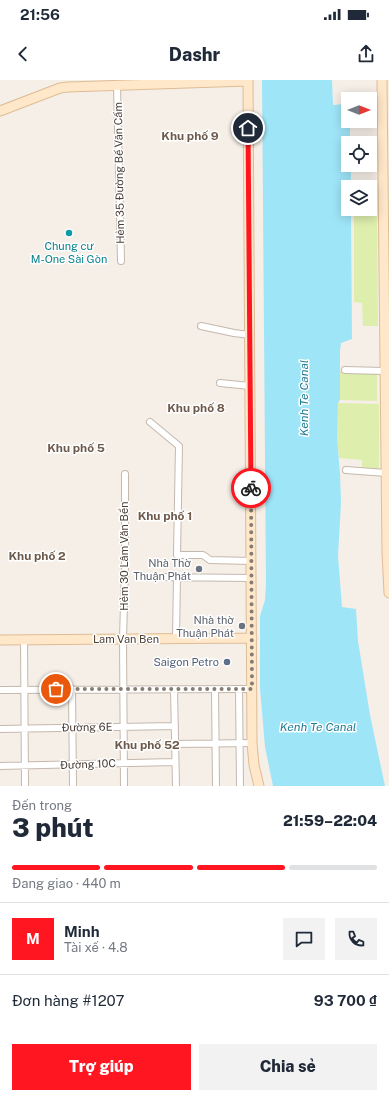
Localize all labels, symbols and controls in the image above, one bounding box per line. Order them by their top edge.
text: 21:56 [20,6,60,23]
icon: back [12,43,34,65]
icon: share [355,43,377,65]
text: Dashr [169,44,220,65]
north arrow [341,92,377,128]
map controls [341,92,377,216]
street label: Hẻm 35 Đường Bế Văn Cấm [112,102,126,244]
pin [231,111,265,145]
icon: home [237,117,259,139]
district label: Khu phố 9 [161,129,219,143]
button: locate [341,136,377,172]
button: layers [341,180,377,216]
marker: Chung cư M-One Sài Gòn [64,228,74,238]
place label: Chung cư M-One Sài Gòn [31,240,107,265]
water label: Kenh Te Canal [297,360,311,436]
district label: Khu phố 8 [167,401,225,415]
district label: Khu phố 5 [47,441,105,455]
courier [231,468,271,508]
icon: bike [240,477,262,499]
street label: Hẻm 30 Lâm Văn Bền [118,501,130,611]
district label: Khu phố 1 [138,509,192,523]
district label: Khu phố 2 [8,549,66,563]
place label: Nhà Thờ Thuận Phát [133,557,191,582]
marker: Nhà Thờ Thuận Phát [194,564,204,574]
place label: Nhà thờ Thuận Phát [176,614,234,639]
marker: Nhà thờ Thuận Phát [237,621,247,631]
street label: Lam Van Ben [93,633,159,645]
place label: Saigon Petro [153,656,219,668]
marker: Saigon Petro [222,657,232,667]
pin [39,672,73,706]
icon: bag [45,678,67,700]
water label: Kenh Te Canal [280,720,356,734]
street label: Đường 6E [61,721,113,733]
district label: Khu phố 52 [114,738,180,752]
street label: Đường 10C [60,757,116,771]
text: Đến trong [12,798,72,813]
text: 3 phút [12,812,94,843]
text: 21:59–22:04 [283,812,377,829]
text: Đang giao · 440 m [12,876,121,891]
button: chat [283,918,325,960]
button: phone [335,918,377,960]
text: Minh [64,923,100,940]
text: M [26,930,40,947]
text: Tài xế · 4.8 [64,940,128,955]
text: Đơn hàng #1207 [12,992,124,1009]
text: 93 700 ₫ [314,992,377,1009]
button: Trợ giúp [12,1044,191,1090]
button: Chia sẻ [199,1044,377,1090]

